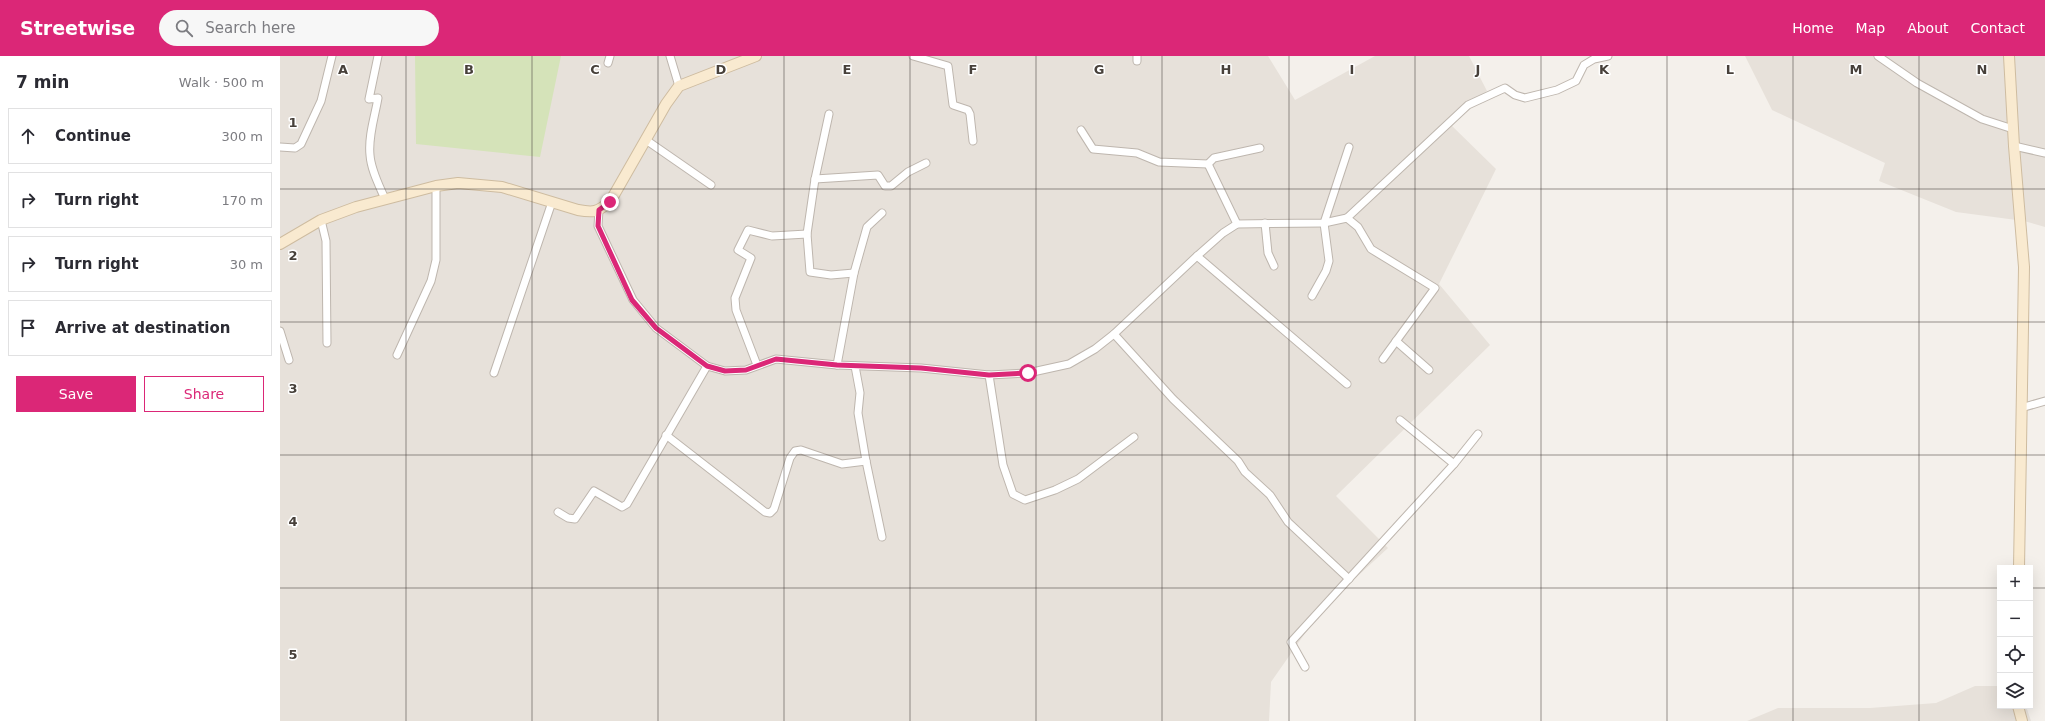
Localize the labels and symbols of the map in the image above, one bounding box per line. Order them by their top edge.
text: A [338,62,348,77]
text: B [464,62,474,77]
text: C [590,62,600,77]
text: D [716,62,727,77]
text: E [843,62,851,77]
text: F [969,62,977,77]
text: G [1094,62,1104,77]
text: H [1221,62,1231,77]
text: I [1350,62,1354,77]
text: J [1475,62,1480,77]
text: K [1599,62,1610,77]
text: L [1726,62,1734,77]
text: M [1850,62,1862,77]
text: N [1977,62,1987,77]
text: 1 [288,115,298,130]
route end [601,193,619,211]
text: 2 [288,248,298,263]
route start [1019,364,1037,382]
text: 3 [288,381,298,396]
text: 4 [288,514,298,529]
text: 5 [288,647,298,662]

